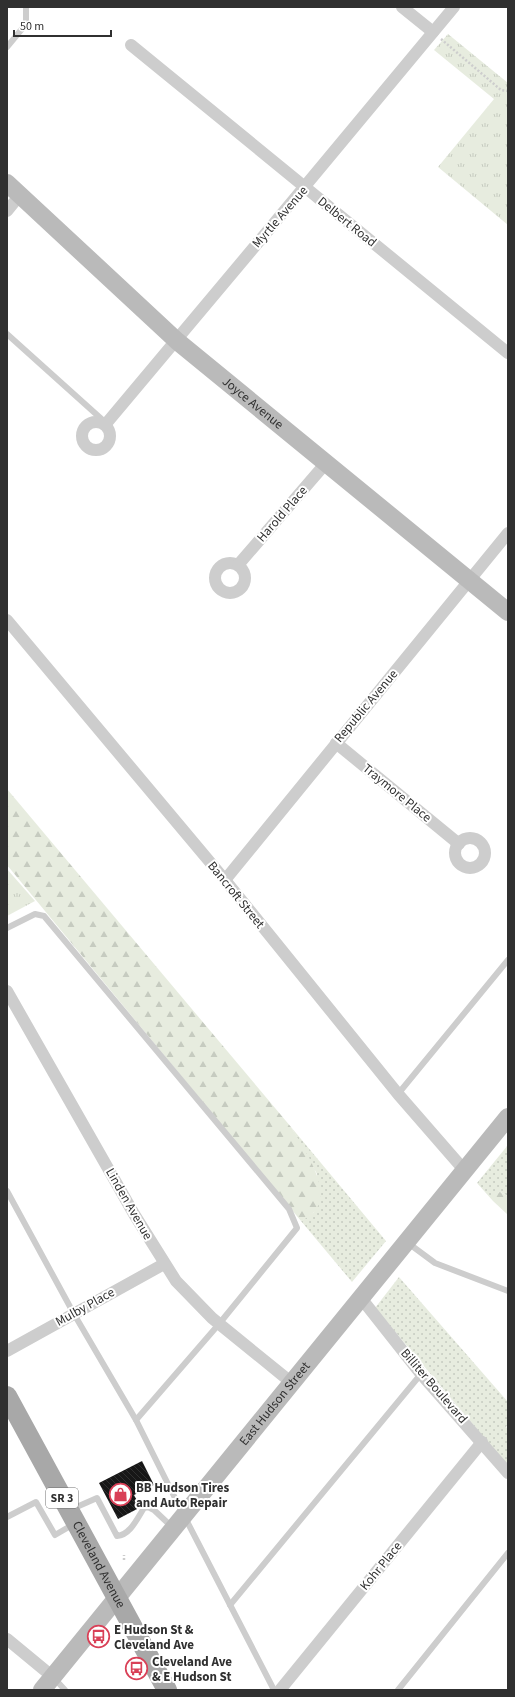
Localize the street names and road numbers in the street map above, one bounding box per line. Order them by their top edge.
street label: Myrtle Avenue [248,182,312,252]
street label: Delbert Road [314,193,380,251]
street label: Joyce Avenue [218,373,287,433]
street label: Harold Place [253,482,311,546]
street label: Republic Avenue [330,666,402,746]
street label: Traymore Place [359,760,435,826]
street label: Bancroft Street [203,858,269,933]
street label: Linden Avenue [101,1165,157,1243]
street label: Mulby Place [52,1283,118,1331]
street label: Billiter Boulevard [396,1345,472,1427]
street label: East Hudson Street [235,1358,315,1449]
road number: SR 3 [46,1488,78,1508]
street label: Cleveland Avenue [68,1518,130,1611]
street label: Kohr Place [356,1538,406,1594]

